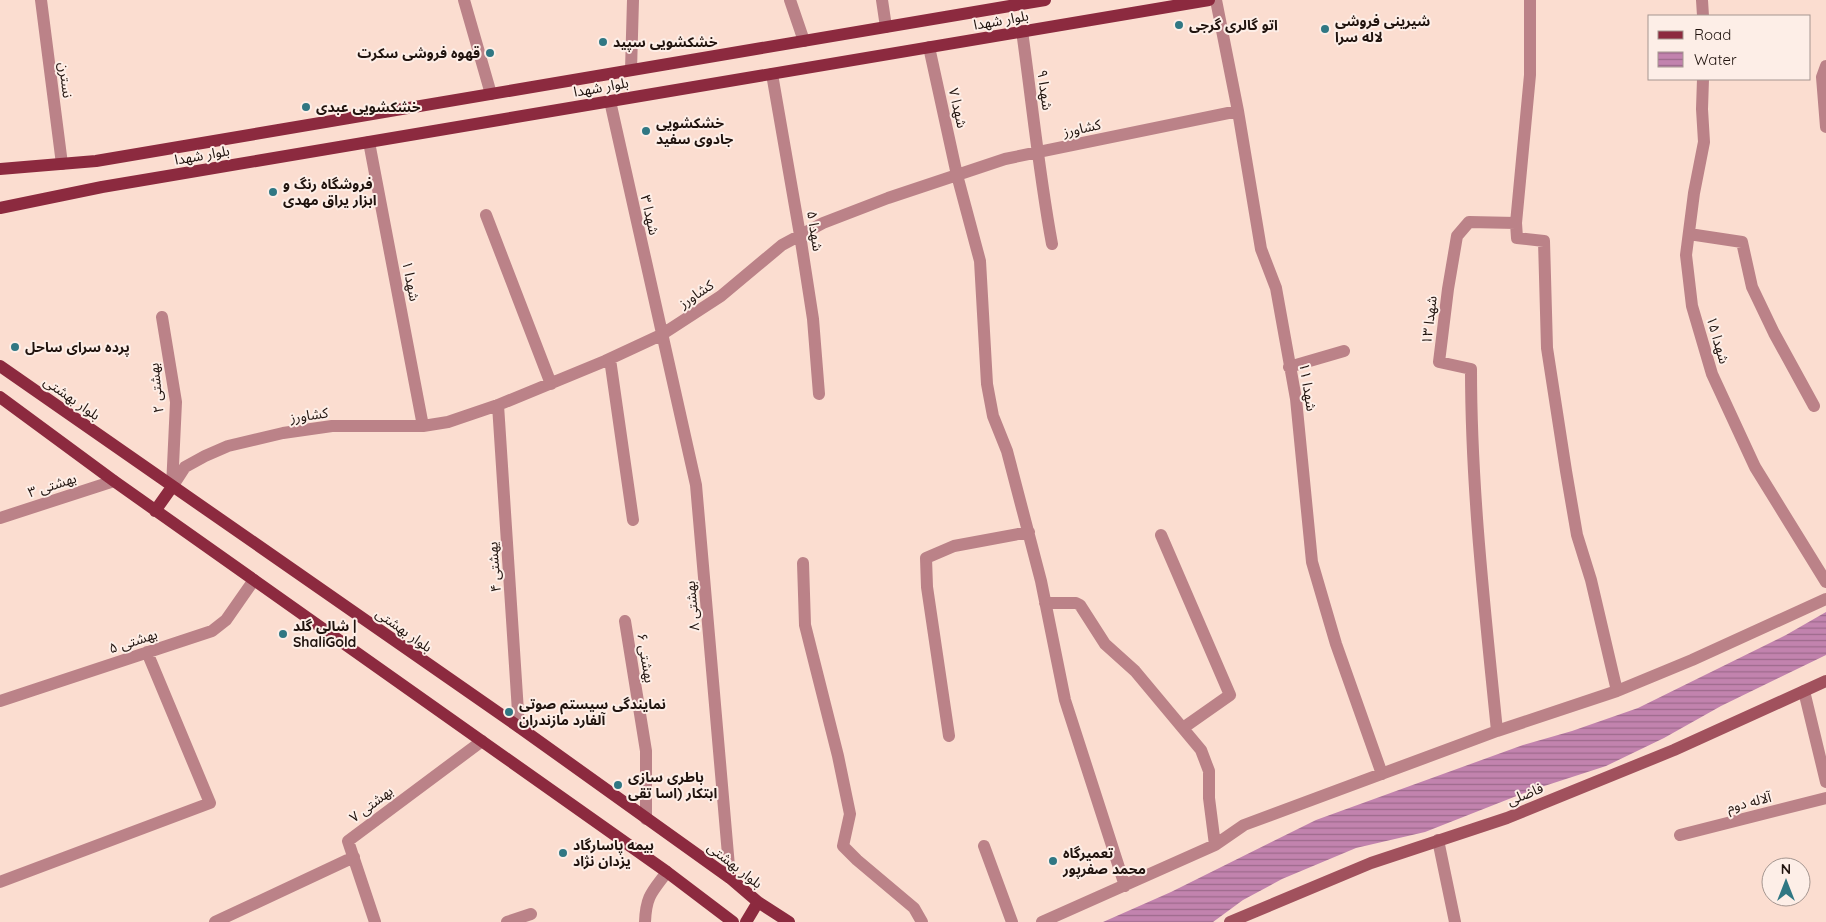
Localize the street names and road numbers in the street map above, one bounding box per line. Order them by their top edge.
street label: بلوار شهدا [972,6,1030,34]
street label: نسترن [55,61,77,99]
street label: شهدا ۹ [1033,69,1057,111]
street label: بلوار شهدا [572,73,630,101]
street label: شهدا ۷ [945,86,971,130]
street label: کشاورز [1060,115,1103,141]
street label: بلوار شهدا [173,141,231,169]
street label: شهدا ۳ [637,193,663,237]
street label: شهدا ۵ [803,209,827,253]
street label: شهدا ۱ [398,259,424,303]
street label: کشاورز [674,276,717,313]
street label: شهدا ۱۳ [1417,295,1441,345]
street label: شهدا ۱۵ [1703,314,1733,366]
street label: بهشتی ۲ [144,362,168,414]
street label: شهدا ۱۱ [1295,362,1321,412]
street label: بلوار بهشتی [40,372,104,424]
street label: کشاورز [288,403,329,427]
street label: بهشتی ۳ [25,469,79,501]
street label: یهشتی ۴ [483,541,505,593]
street label: بهشتی ۸ [681,580,703,632]
street label: بلوار بهشتی [372,604,436,656]
street label: بهشتی ۵ [106,625,160,657]
street label: بهشتی ۶ [633,632,659,684]
street label: فاضلی [1504,779,1546,809]
street label: بهشتی ۷ [346,782,397,826]
street label: آلاله دوم [1725,788,1775,818]
street label: بلوار بهشتی [704,838,766,892]

